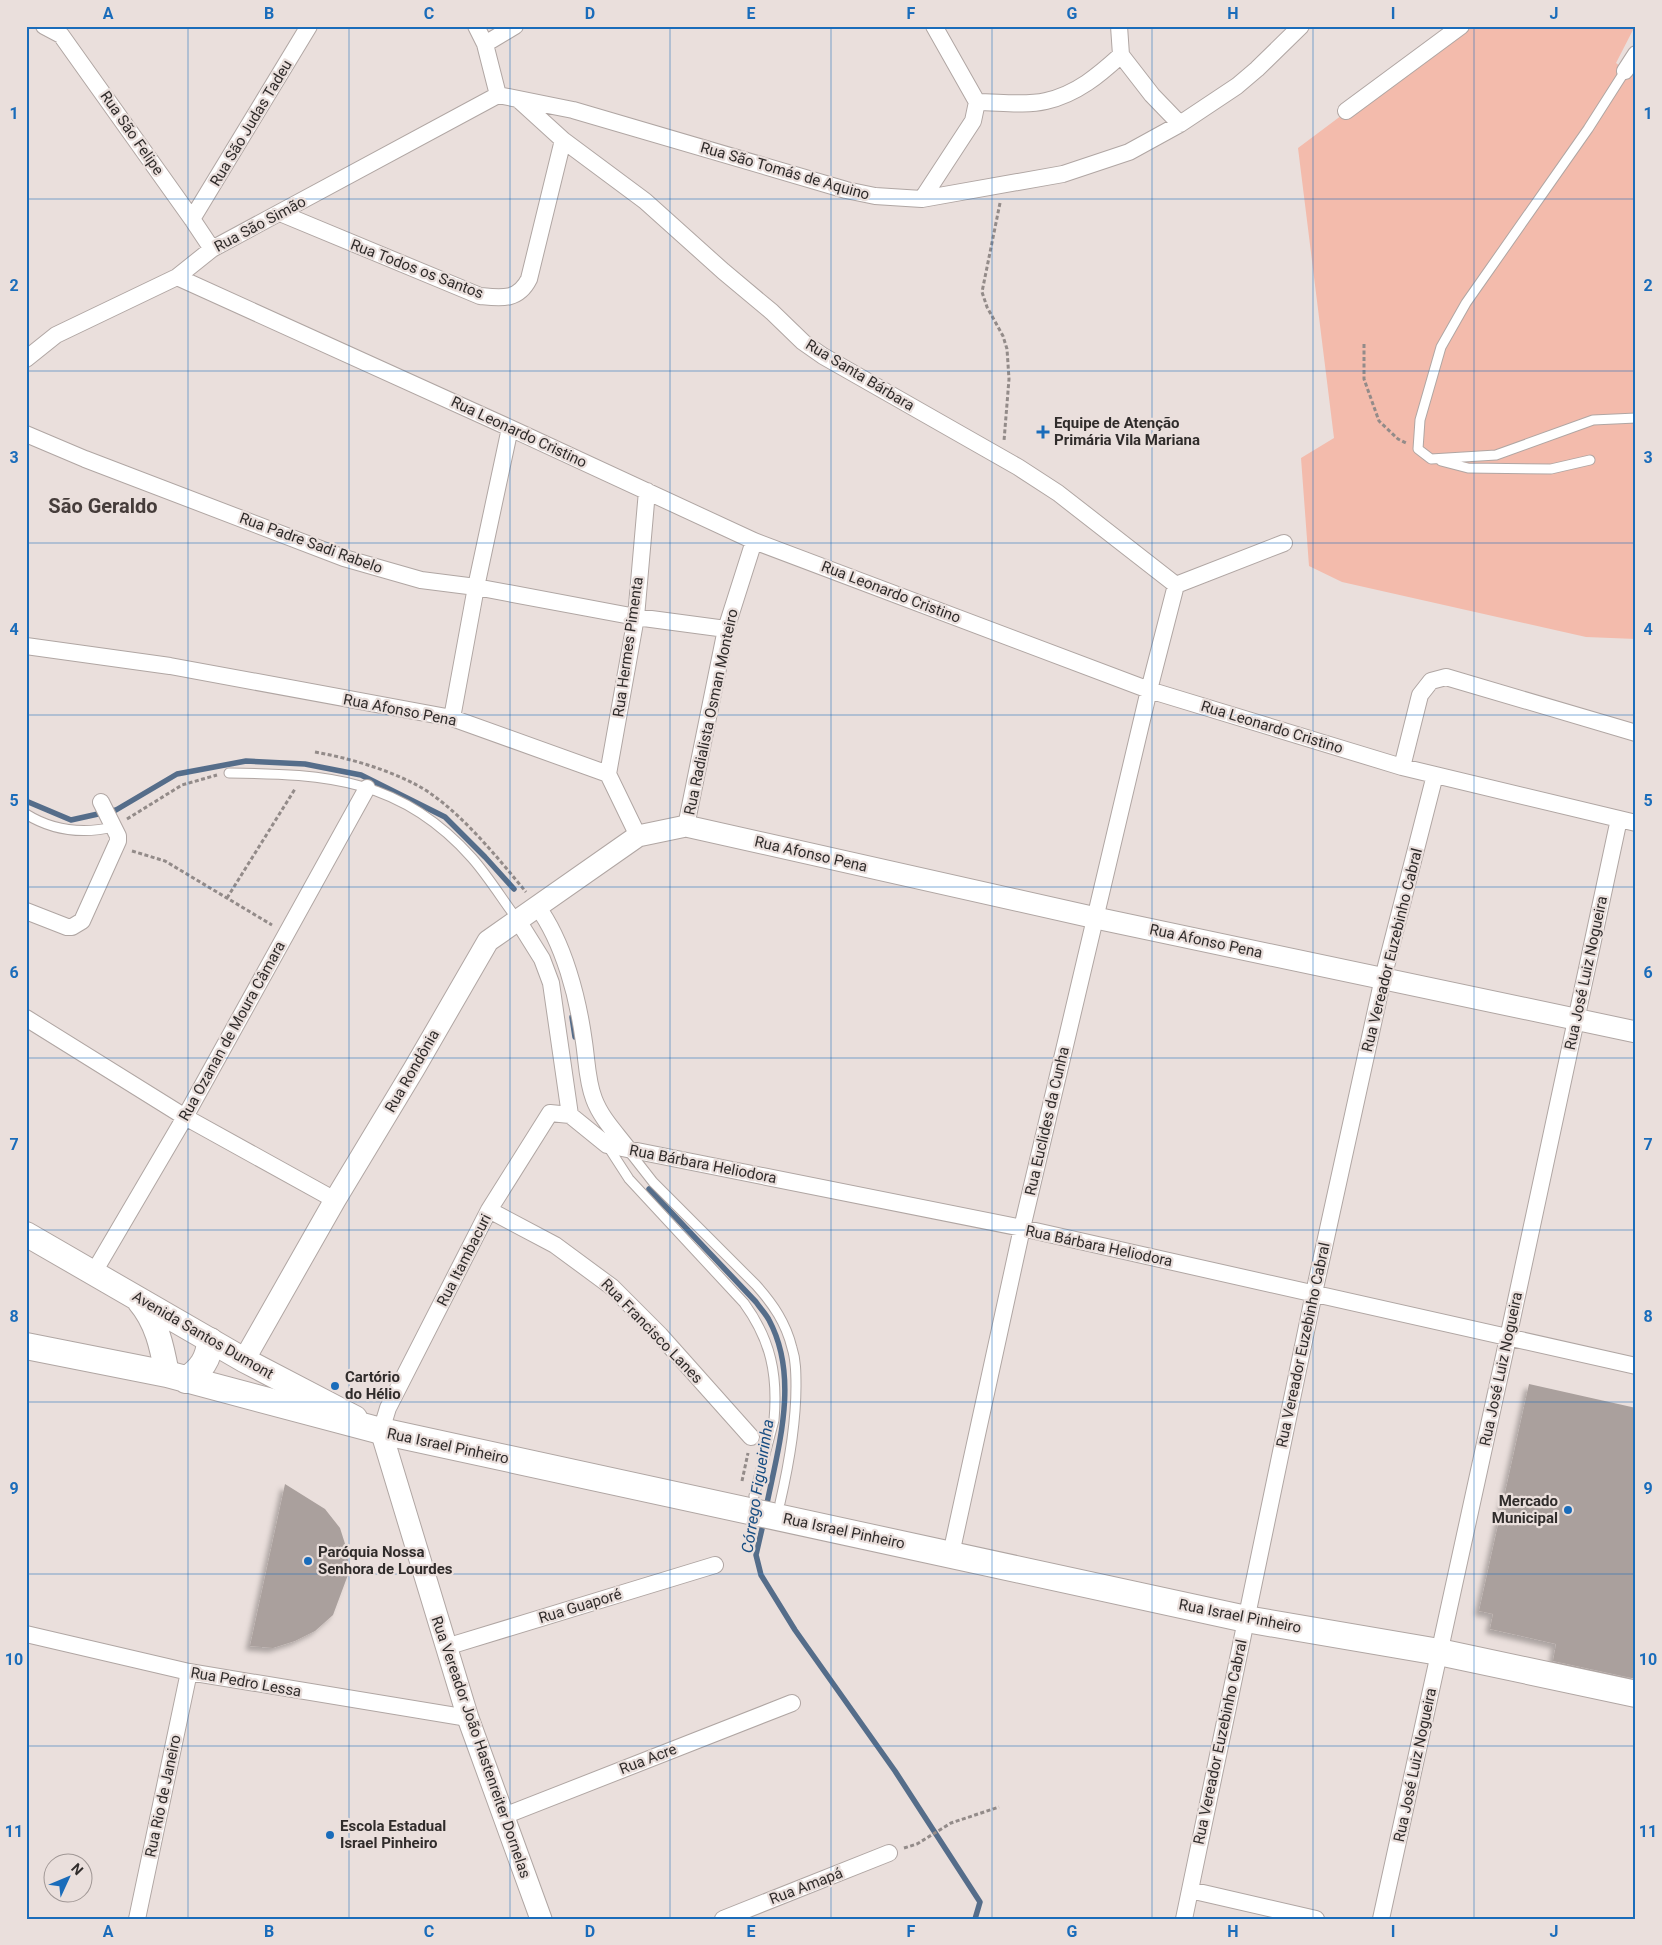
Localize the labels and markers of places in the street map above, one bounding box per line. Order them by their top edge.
place label: Equipe de Atenção Primária Vila Mariana [1054,414,1200,449]
marker: Equipe de Atenção Primária Vila Mariana [1036,425,1050,439]
place label: Cartório do Hélio [345,1368,401,1403]
marker: Cartório do Hélio [329,1380,341,1392]
place label: Mercado Municipal [1492,1492,1558,1527]
marker: Mercado Municipal [1562,1504,1574,1516]
place label: Paróquia Nossa Senhora de Lourdes [318,1543,453,1578]
marker: Paróquia Nossa Senhora de Lourdes [302,1555,314,1567]
place label: Escola Estadual Israel Pinheiro [340,1817,446,1852]
marker: Escola Estadual Israel Pinheiro [324,1829,336,1841]

